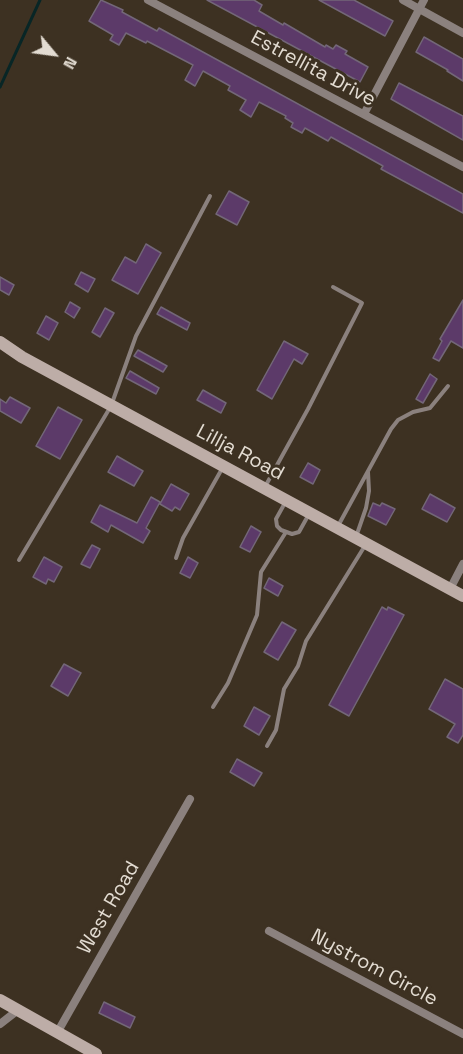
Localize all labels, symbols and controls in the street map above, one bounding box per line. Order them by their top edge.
north arrow [24,24,84,84]
street label: Estrellita Drive [246,26,380,112]
text: N [58,53,82,73]
street label: Lillja Road [192,420,288,486]
street label: West Road [73,857,145,959]
street label: Nystrom Circle [306,924,442,1012]

